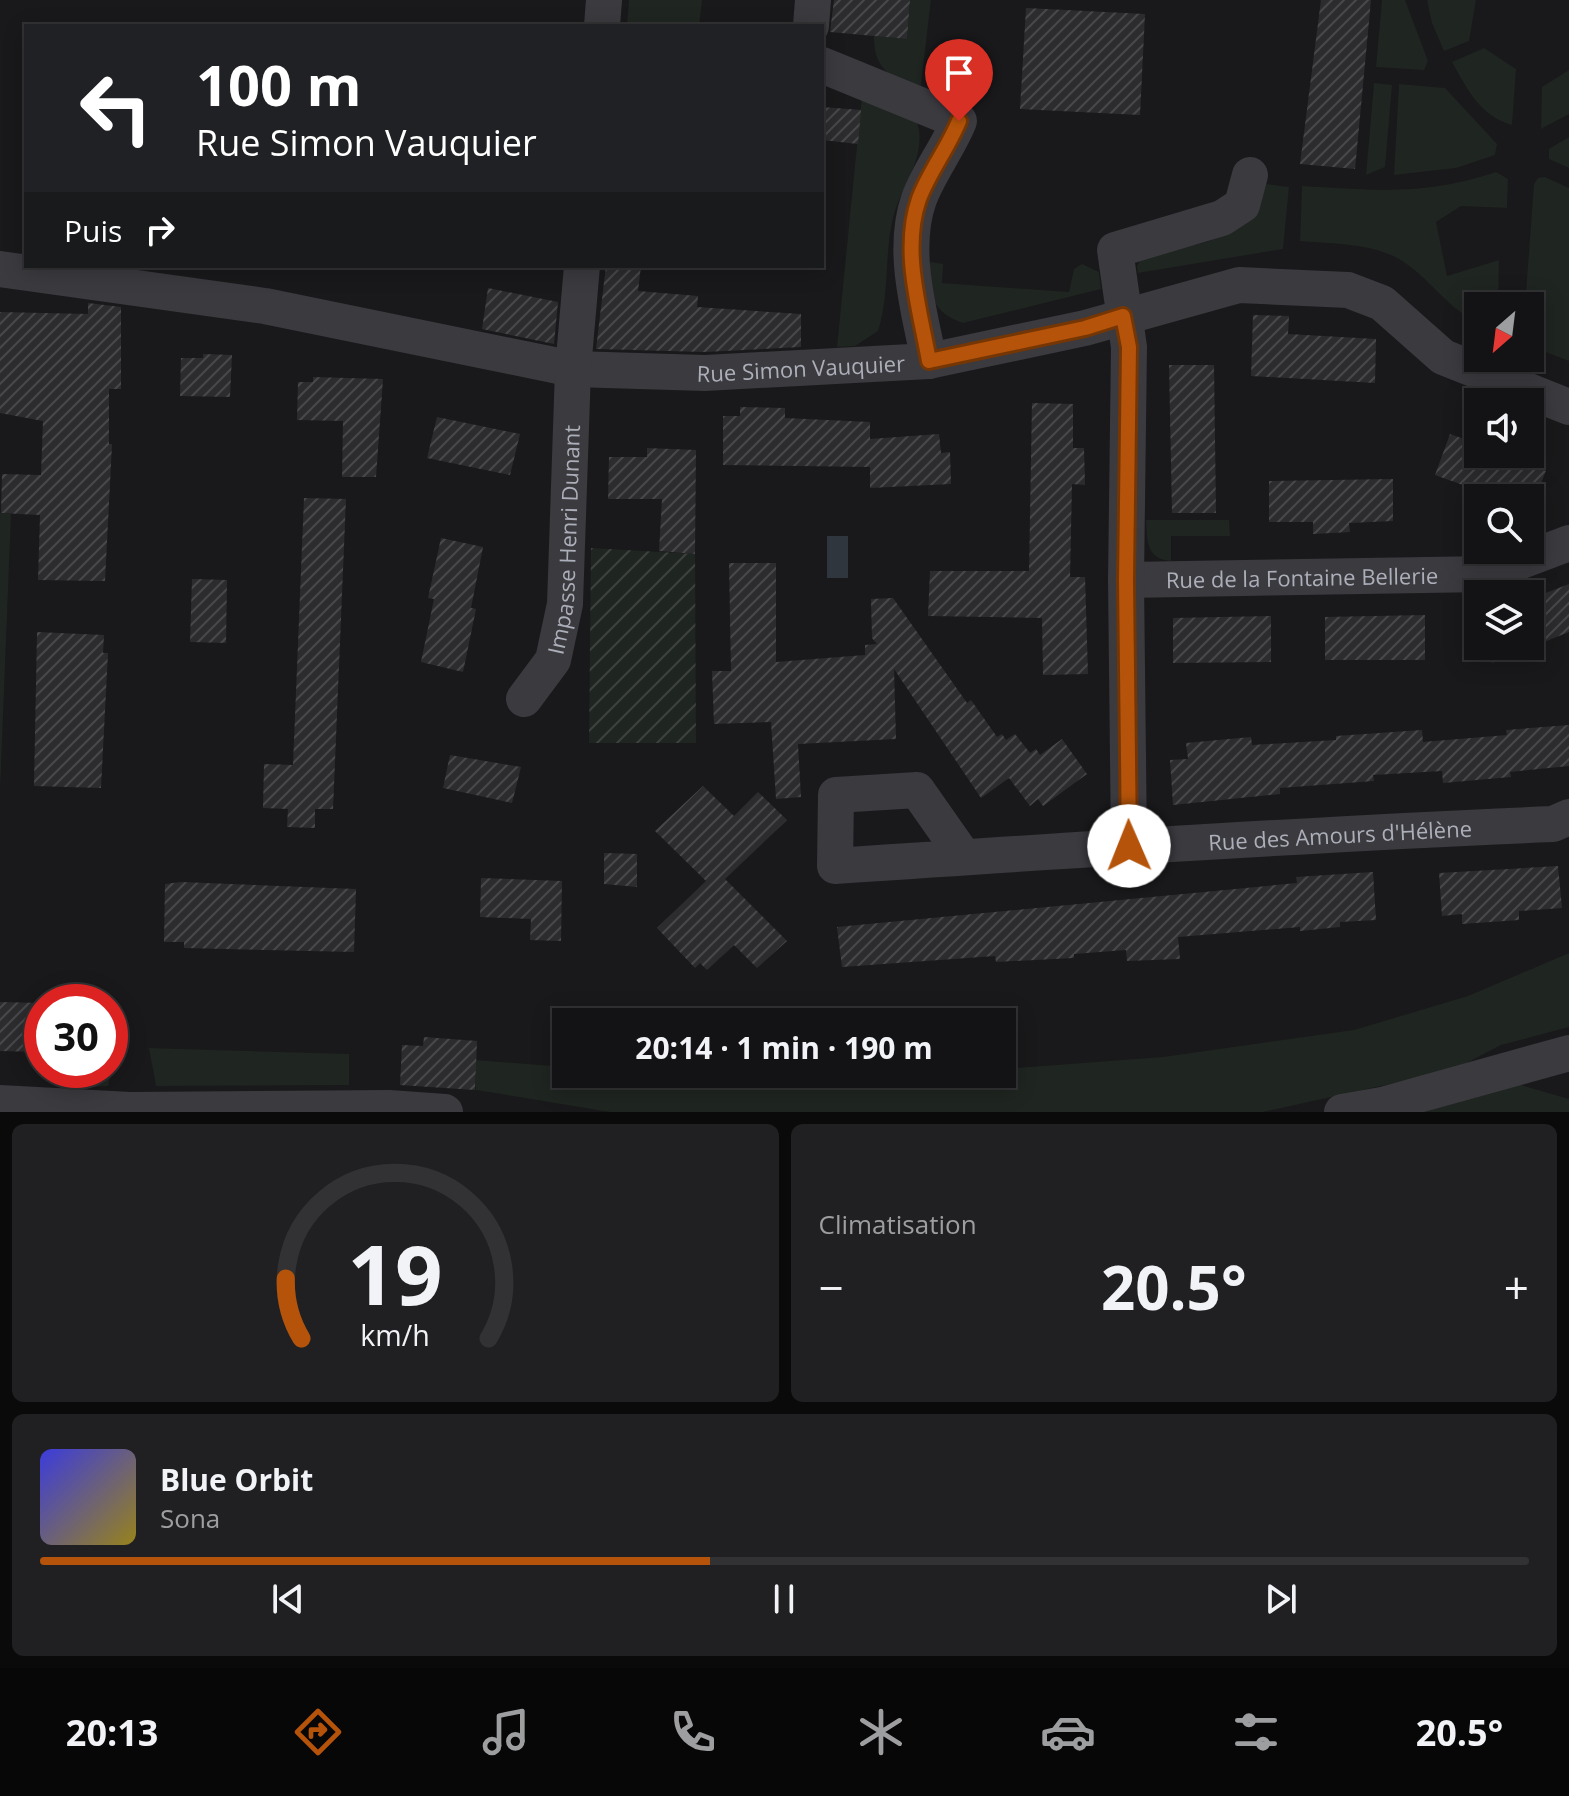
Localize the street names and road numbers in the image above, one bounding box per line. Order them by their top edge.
street label: Rue Simon Vauquier [696,347,906,388]
street label: Impasse Henri Dunant [540,424,586,657]
street label: Rue de la Fontaine Bellerie [1165,560,1438,594]
street label: Rue des Amours d'Hélène [1207,813,1473,857]

